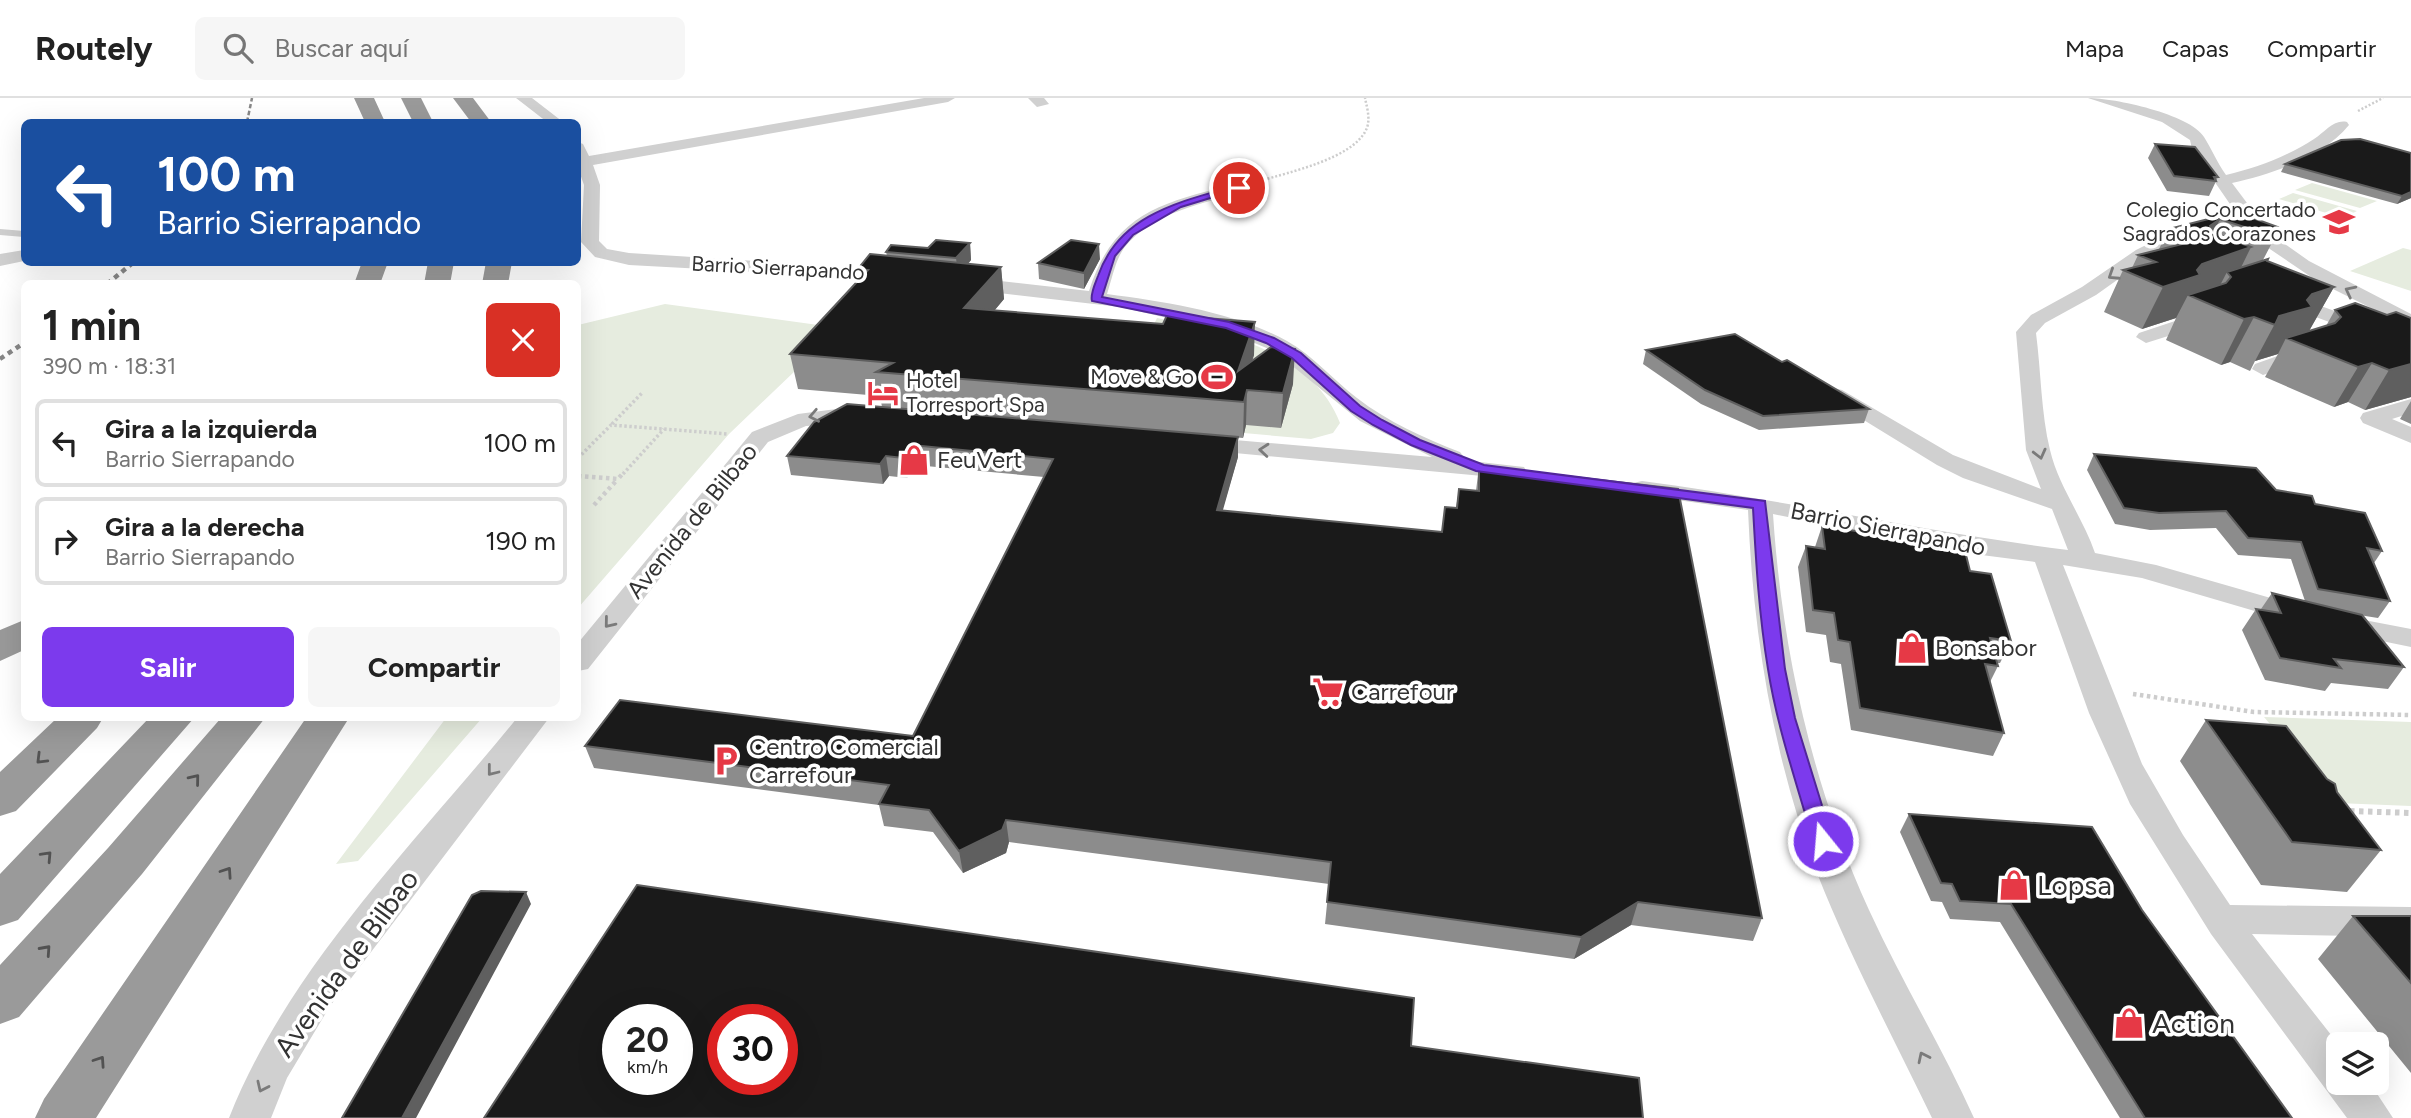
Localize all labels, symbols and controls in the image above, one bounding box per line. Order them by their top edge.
search box [195,17,685,80]
text: Routely [35,29,153,68]
icon: search [219,29,257,67]
text: Buscar aquí [275,32,408,64]
text: Mapa [2065,34,2124,63]
text: Capas [2162,34,2229,63]
text: Compartir [2267,34,2376,63]
text: 100 m [157,144,296,203]
icon: left [42,147,133,238]
pin [1209,158,1269,218]
icon: arrive [1220,169,1258,207]
place label: Colegio Concertado Sagrados Corazones [2122,197,2316,246]
text: Barrio Sierrapando [157,204,421,242]
school or university icon: Colegio Concertado Sagrados Corazones [2322,205,2356,239]
street label: Barrio Sierrapando [691,250,865,285]
one-way arrow [2108,267,2121,280]
one-way arrow [2345,286,2357,300]
text: 1 min [42,300,141,351]
button: close [486,303,560,377]
text: 390 m · 18:31 [42,352,176,380]
sports icon: Move & Go [1200,360,1234,394]
place label: Move & Go [1090,364,1194,389]
place label: Hotel Torresport Spa [906,368,1045,417]
hotel icon: Hotel Torresport Spa [866,376,900,410]
one-way arrow [808,408,820,423]
text: Gira a la izquierda [105,413,317,445]
icon: left [46,424,84,462]
text: 100 m [483,427,556,459]
street label: Avenida de Bilbao [620,437,763,604]
shop icon: FeuVert [897,443,931,477]
one-way arrow [1258,443,1270,458]
text: Barrio Sierrapando [105,445,295,473]
place label: FeuVert [937,445,1022,474]
one-way arrow [2032,448,2046,460]
street label: Barrio Sierrapando [1788,495,1988,562]
text: Gira a la derecha [105,511,305,543]
icon: right [46,522,84,560]
text: 190 m [485,525,556,557]
text: Barrio Sierrapando [105,543,295,571]
one-way arrow [605,614,617,627]
button: Salir [42,627,294,707]
button: Compartir [308,627,560,707]
shop icon: Bonsabor [1895,631,1929,665]
place label: Bonsabor [1935,633,2037,662]
supermarket icon: Carrefour [1311,675,1345,709]
place label: Carrefour [1351,677,1454,706]
place label: Centro Comercial Carrefour [749,732,939,789]
parking icon: Centro Comercial Carrefour [709,744,743,778]
one-way arrow [36,750,49,763]
one-way arrow [487,764,500,776]
one-way arrow [186,774,199,786]
position arrow [1786,804,1860,878]
one-way arrow [38,851,51,864]
street label: Avenida de Bilbao [267,863,425,1063]
one-way arrow [219,867,231,880]
shop icon: Lopsa [1997,868,2031,902]
place label: Lopsa [2037,868,2112,902]
one-way arrow [37,946,50,959]
speed limit sign: 30 [707,1004,798,1095]
shop icon: Action [2112,1006,2146,1040]
place label: Action [2152,1006,2235,1040]
text: 20 [626,1019,669,1061]
map controls [2326,1032,2389,1095]
button: layers [2326,1032,2389,1095]
one-way arrow [1917,1052,1931,1064]
one-way arrow [92,1055,105,1068]
text: km/h [627,1056,668,1078]
one-way arrow [256,1080,270,1092]

